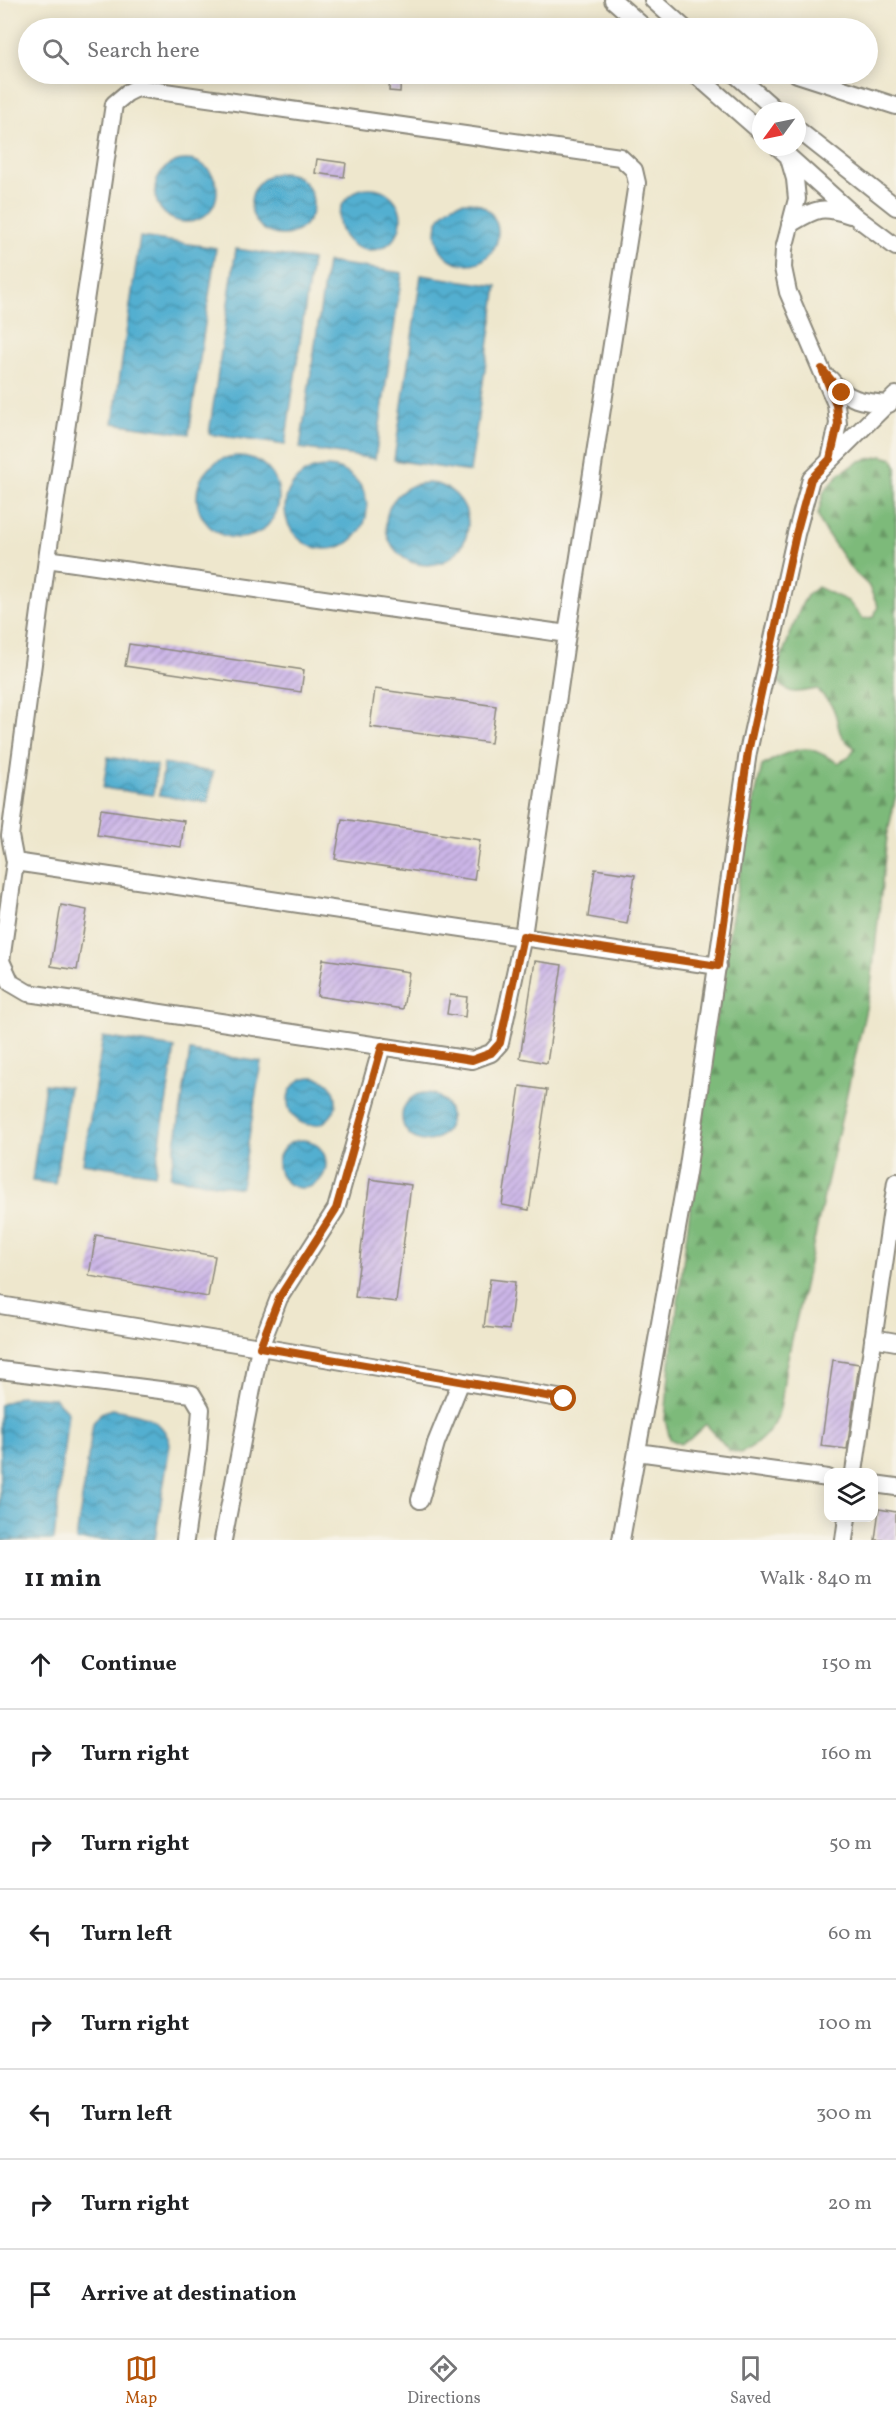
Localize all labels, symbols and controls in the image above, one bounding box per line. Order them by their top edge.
search box [18,18,878,84]
icon: search [39,35,72,68]
text: Search here [87,36,200,67]
north arrow [752,102,806,156]
route end [828,379,854,405]
route start [550,1385,576,1411]
map controls [824,1468,878,1522]
button: layers [824,1468,878,1522]
text: 11 min [24,1561,102,1597]
text: Walk · 840 m [760,1565,872,1593]
icon: ahead [24,1648,57,1681]
text: Continue [81,1649,177,1680]
text: 150 m [821,1650,872,1678]
icon: right [24,1738,57,1771]
text: Turn right [81,1739,189,1770]
text: 160 m [820,1740,872,1768]
icon: right [24,1828,57,1861]
text: Turn right [81,1829,189,1860]
text: 50 m [829,1830,872,1858]
icon: left [24,1918,57,1951]
text: Turn left [81,1919,172,1950]
text: 60 m [828,1920,872,1948]
icon: right [24,2008,57,2041]
text: Turn right [81,2009,189,2040]
text: 100 m [818,2010,872,2038]
icon: left [24,2098,57,2131]
text: Turn left [81,2099,172,2130]
text: 300 m [816,2100,872,2128]
icon: right [24,2188,57,2221]
text: Turn right [81,2189,189,2220]
text: 20 m [828,2190,872,2218]
icon: arrive [24,2278,57,2311]
text: Arrive at destination [81,2279,297,2310]
tab: Map [125,2352,158,2410]
tab: Directions [407,2352,481,2410]
tab: Saved [730,2352,771,2410]

